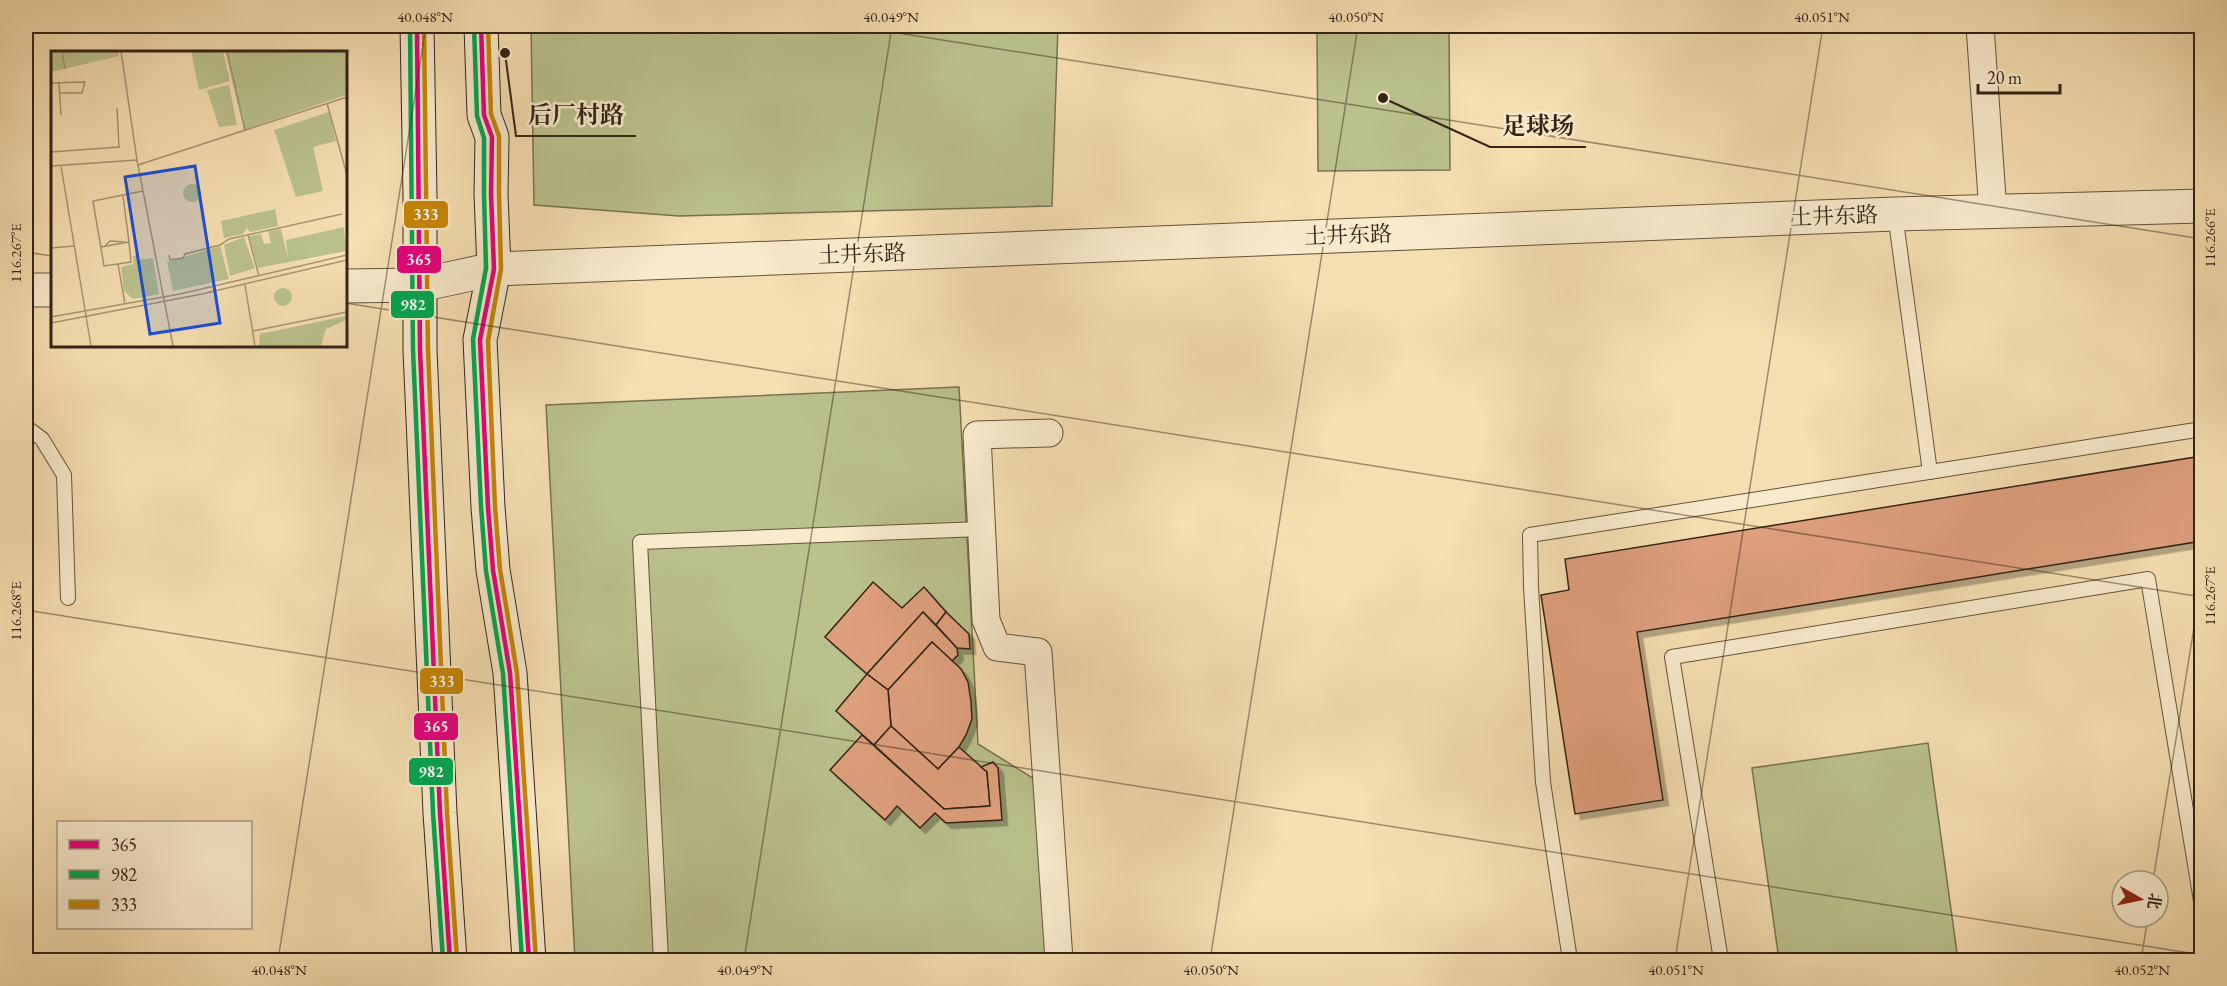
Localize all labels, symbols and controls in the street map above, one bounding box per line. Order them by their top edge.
text: 40.048°N [397,7,453,26]
text: 40.049°N [863,7,919,26]
text: 40.050°N [1328,7,1384,26]
text: 40.051°N [1794,7,1850,26]
inset map [51,51,346,346]
scale bar [1978,57,2060,95]
text: 20 m [1987,66,2022,89]
callout: 后厂村路 [516,94,636,136]
text: 后厂村路 [528,99,624,130]
callout: 足球场 [1490,105,1586,147]
text: 足球场 [1502,110,1574,141]
line badge: 333 [403,200,449,229]
street label: 土井东路 [1790,200,1878,232]
text: 333 [413,204,439,225]
text: 116.266°E [2200,208,2219,268]
street label: 土井东路 [1304,219,1392,251]
text: 116.267°E [6,223,25,283]
street label: 土井东路 [818,238,906,270]
line badge: 365 [396,245,442,274]
text: 365 [406,249,432,270]
line badge: 982 [390,290,435,319]
text: 982 [400,294,426,315]
text: 116.267°E [2200,566,2219,626]
text: 116.268°E [6,581,25,641]
line badge: 333 [419,667,464,695]
text: 333 [429,671,455,692]
line badge: 365 [413,712,459,741]
text: 365 [423,716,449,737]
line badge: 982 [408,757,454,786]
text: 982 [418,761,444,782]
legend [57,821,252,929]
text: 365 [111,833,137,856]
text: 982 [111,863,137,886]
north arrow [2110,869,2170,929]
text: 北 [2143,892,2166,911]
text: 333 [111,893,137,916]
text: 40.048°N [251,960,307,979]
text: 40.049°N [717,960,773,979]
text: 40.050°N [1183,960,1239,979]
text: 40.051°N [1648,960,1704,979]
text: 40.052°N [2114,960,2170,979]

